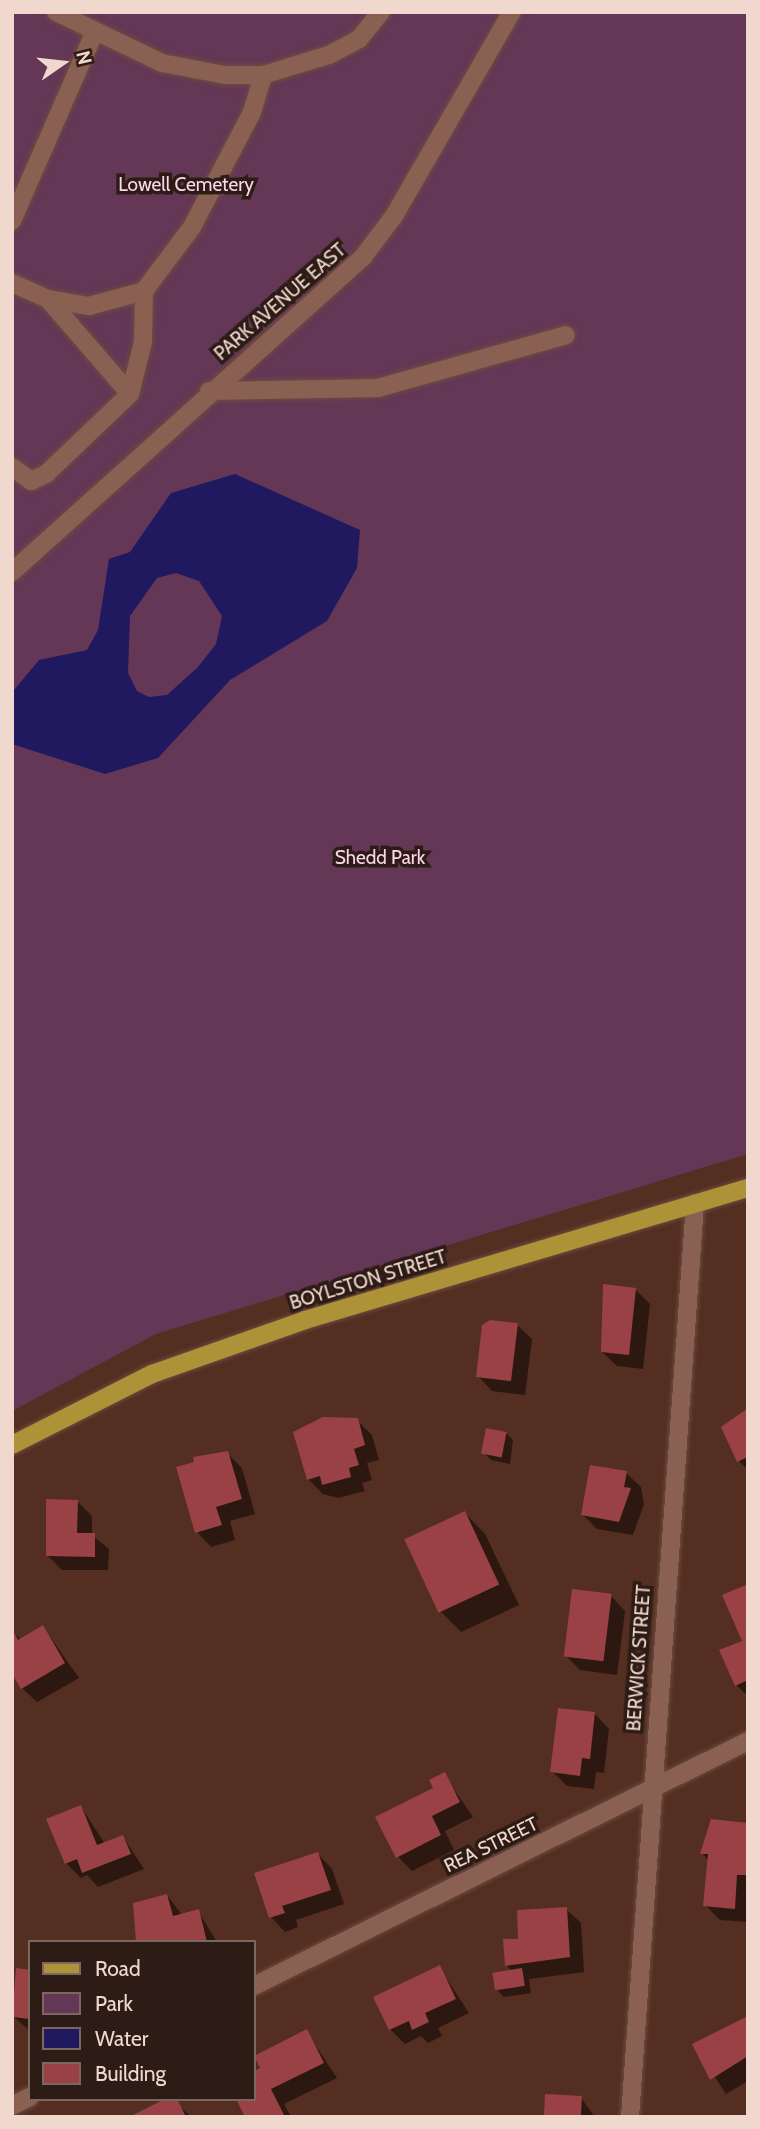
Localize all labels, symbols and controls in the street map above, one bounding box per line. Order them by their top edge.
north arrow [28,28,98,98]
text: N [71,48,97,67]
park label: Lowell Cemetery [118,174,254,196]
street label: PARK AVENUE EAST [210,239,350,365]
park label: Shedd Park [335,847,425,869]
street label: BOYLSTON STREET [287,1245,449,1315]
street label: BERWICK STREET [623,1584,655,1732]
street label: REA STREET [440,1812,542,1878]
legend [28,1940,256,2101]
text: Road [95,1956,141,1981]
text: Park [95,1991,133,2016]
text: Water [95,2026,148,2051]
text: Building [95,2061,166,2086]

